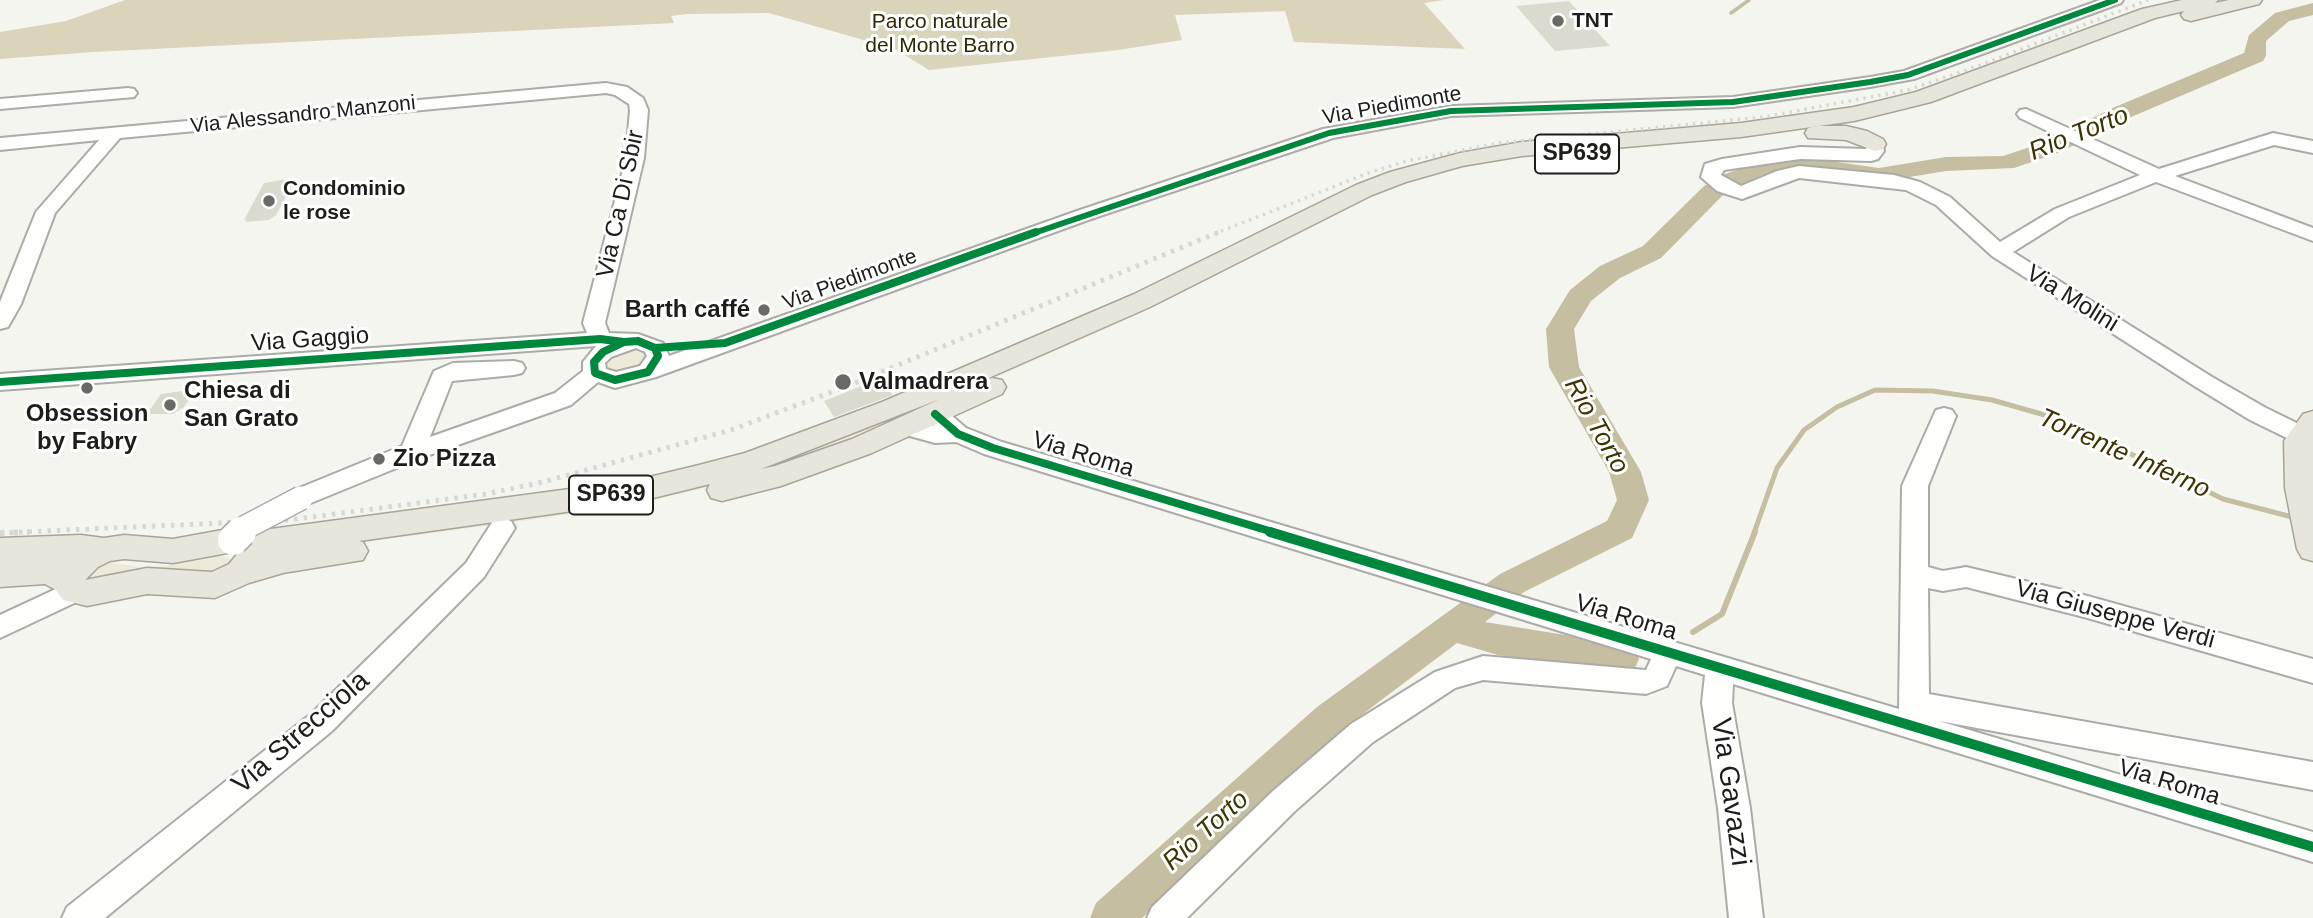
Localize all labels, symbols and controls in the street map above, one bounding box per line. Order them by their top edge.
place label: TNT [1572,8,1613,34]
park label: Parco naturale del Monte Barro [865,9,1015,59]
marker: TNT [1550,13,1566,29]
street label: Via Piedimonte [1320,81,1464,131]
street label: Via Alessandro Manzoni [189,91,417,139]
water label: Rio Torto [2025,100,2133,168]
street label: Via Ca Di Sbir [591,128,651,280]
road number: SP639 [1535,134,1619,174]
place label: Condominio le rose [283,176,405,226]
marker: Condominio le rose [261,193,277,209]
street label: Via Piedimonte [780,244,920,316]
street label: Via Molini [2020,259,2124,339]
place label: Barth caffé [625,296,750,324]
marker: Barth caffé [756,302,772,318]
street label: Via Gaggio [250,322,370,358]
place label: Valmadrera [859,368,988,396]
marker: Valmadrera [833,372,853,392]
water label: Rio Torto [1557,373,1635,479]
place label: Chiesa di San Grato [184,377,299,433]
marker: Obsession by Fabry [79,380,95,396]
marker: Chiesa di San Grato [162,397,178,413]
place label: Obsession by Fabry [26,400,148,456]
water label: Torrente Inferno [2034,402,2214,506]
street label: Via Roma [1029,426,1137,484]
place label: Zio Pizza [393,445,496,473]
marker: Zio Pizza [371,451,387,467]
road number: SP639 [569,475,653,514]
street label: Via Giuseppe Verdi [2012,575,2218,655]
street label: Via Roma [1572,589,1680,647]
street label: Via Strecciola [226,664,376,802]
street label: Via Gavazzi [1703,716,1757,868]
street label: Via Roma [2115,754,2223,812]
water label: Rio Torto [1157,784,1255,878]

